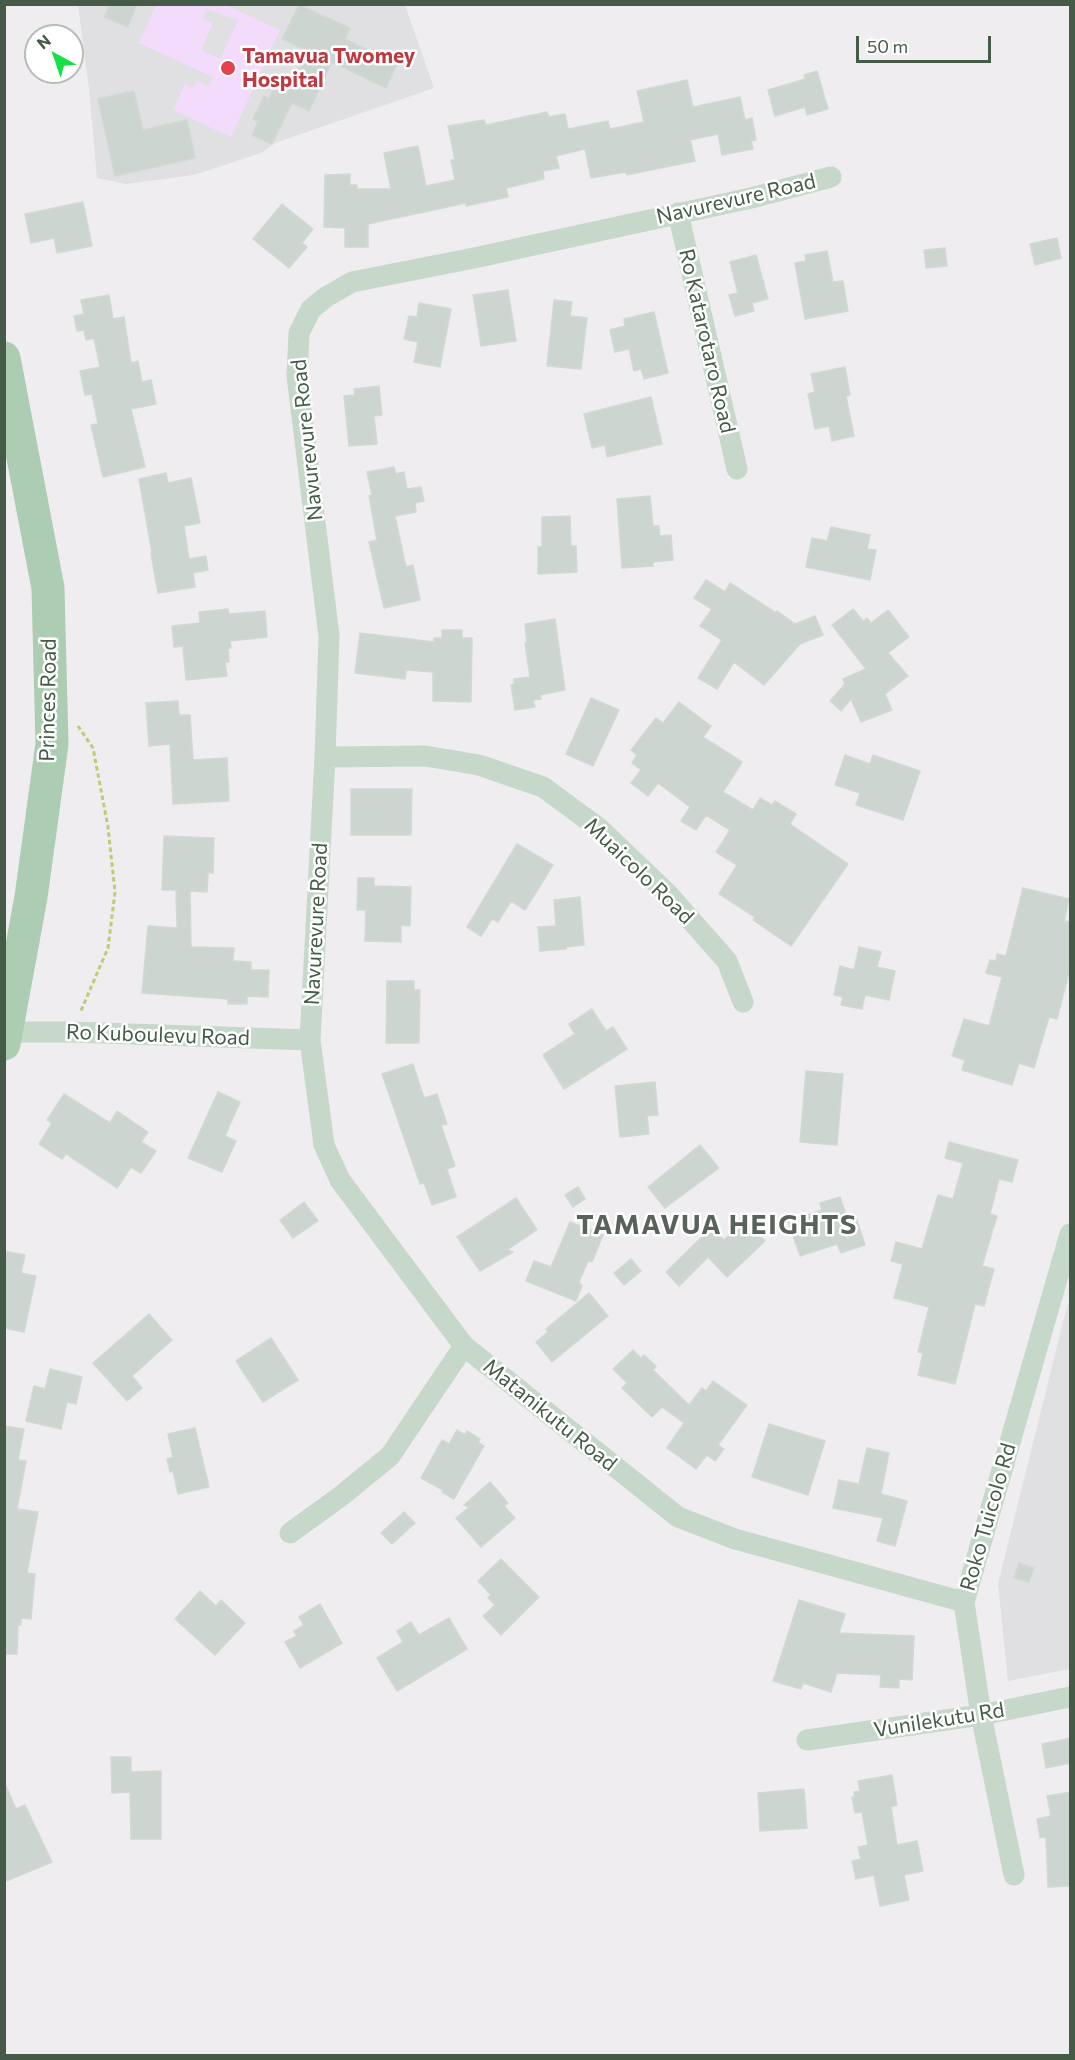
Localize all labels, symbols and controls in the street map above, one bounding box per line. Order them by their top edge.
north arrow [24,24,84,84]
scale bar [859,24,994,62]
text: N [33,30,54,52]
text: 50 m [867,35,908,57]
place label: Tamavua Twomey Hospital [242,43,415,93]
marker: Tamavua Twomey Hospital [219,59,237,77]
street label: Navurevure Road [654,168,818,230]
street label: Ro Katarotaro Road [674,246,740,436]
street label: Navurevure Road [286,358,328,522]
street label: Princes Road [34,638,62,762]
street label: Muaicolo Road [579,813,699,929]
street label: Navurevure Road [299,842,333,1006]
street label: Ro Kuboulevu Road [66,1019,250,1051]
district label: TAMAVUA HEIGHTS [576,1209,858,1241]
street label: Matanikutu Road [478,1353,622,1477]
street label: Roko Tuicolo Rd [955,1440,1021,1594]
street label: Vunilekutu Rd [872,1697,1006,1743]

